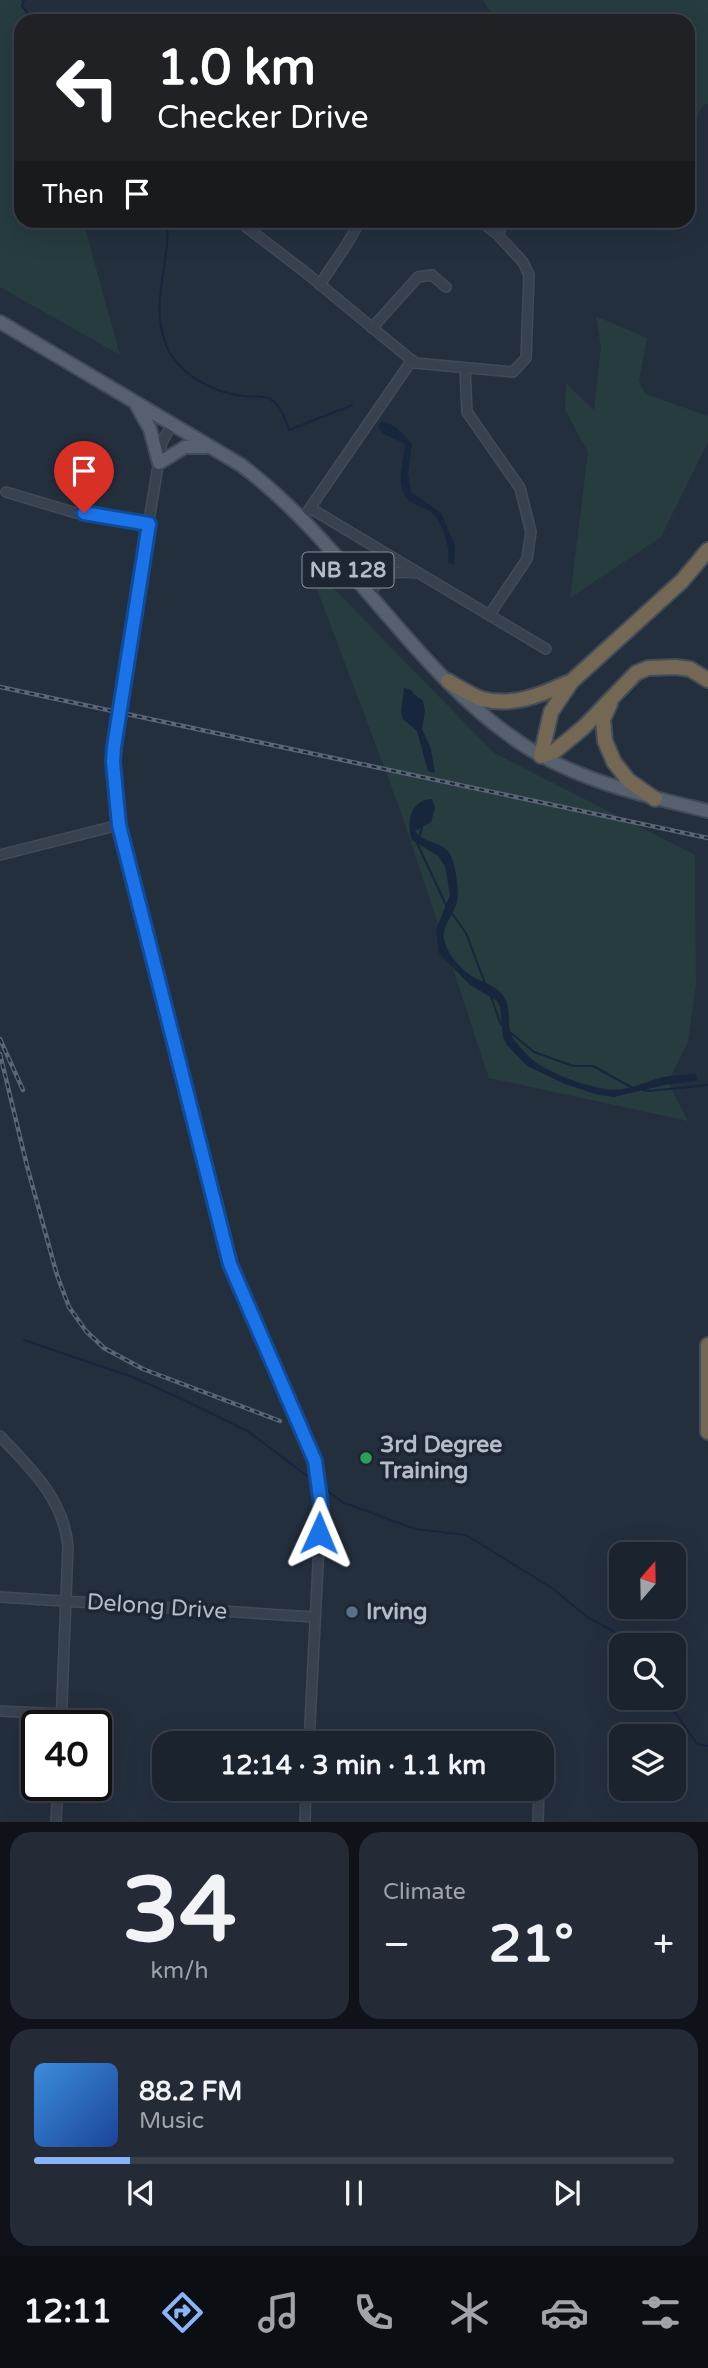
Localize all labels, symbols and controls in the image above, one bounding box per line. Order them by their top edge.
text: 1.0 km [157,39,316,98]
icon: left [42,42,133,133]
text: Checker Drive [157,99,369,137]
icon: arrive [118,175,156,213]
text: Then [42,179,104,210]
pin [54,441,114,513]
icon: arrive [65,452,103,490]
road number: NB 128 [302,552,394,588]
place label: 3rd Degree Training [379,1431,502,1485]
marker: 3rd Degree Training [358,1450,374,1466]
position arrow [282,1496,356,1570]
north arrow [609,1542,686,1619]
map controls [609,1542,686,1801]
street label: Delong Drive [86,1588,228,1626]
place label: Irving [366,1598,428,1626]
marker: Irving [344,1604,360,1620]
button: search [609,1633,686,1710]
speed limit sign: 40 [21,1710,112,1801]
button: layers [609,1724,686,1801]
text: 12:14 · 3 min · 1.1 km [220,1750,486,1781]
text: 34 [122,1856,237,1966]
text: Climate [383,1878,466,1906]
text: 21° [489,1913,574,1976]
text: − [383,1922,410,1968]
text: + [653,1922,674,1968]
text: km/h [151,1957,208,1985]
text: 88.2 FM [139,2076,242,2107]
text: Music [139,2107,204,2135]
icon: previous [122,2174,160,2212]
icon: pause [335,2174,373,2212]
icon: next [548,2174,586,2212]
icon: directions [158,2288,207,2337]
icon: music [254,2288,303,2337]
icon: phone [349,2288,398,2337]
icon: climate [445,2288,494,2337]
icon: car [540,2288,589,2337]
icon: filters [636,2288,685,2337]
text: 12:11 [23,2293,112,2331]

